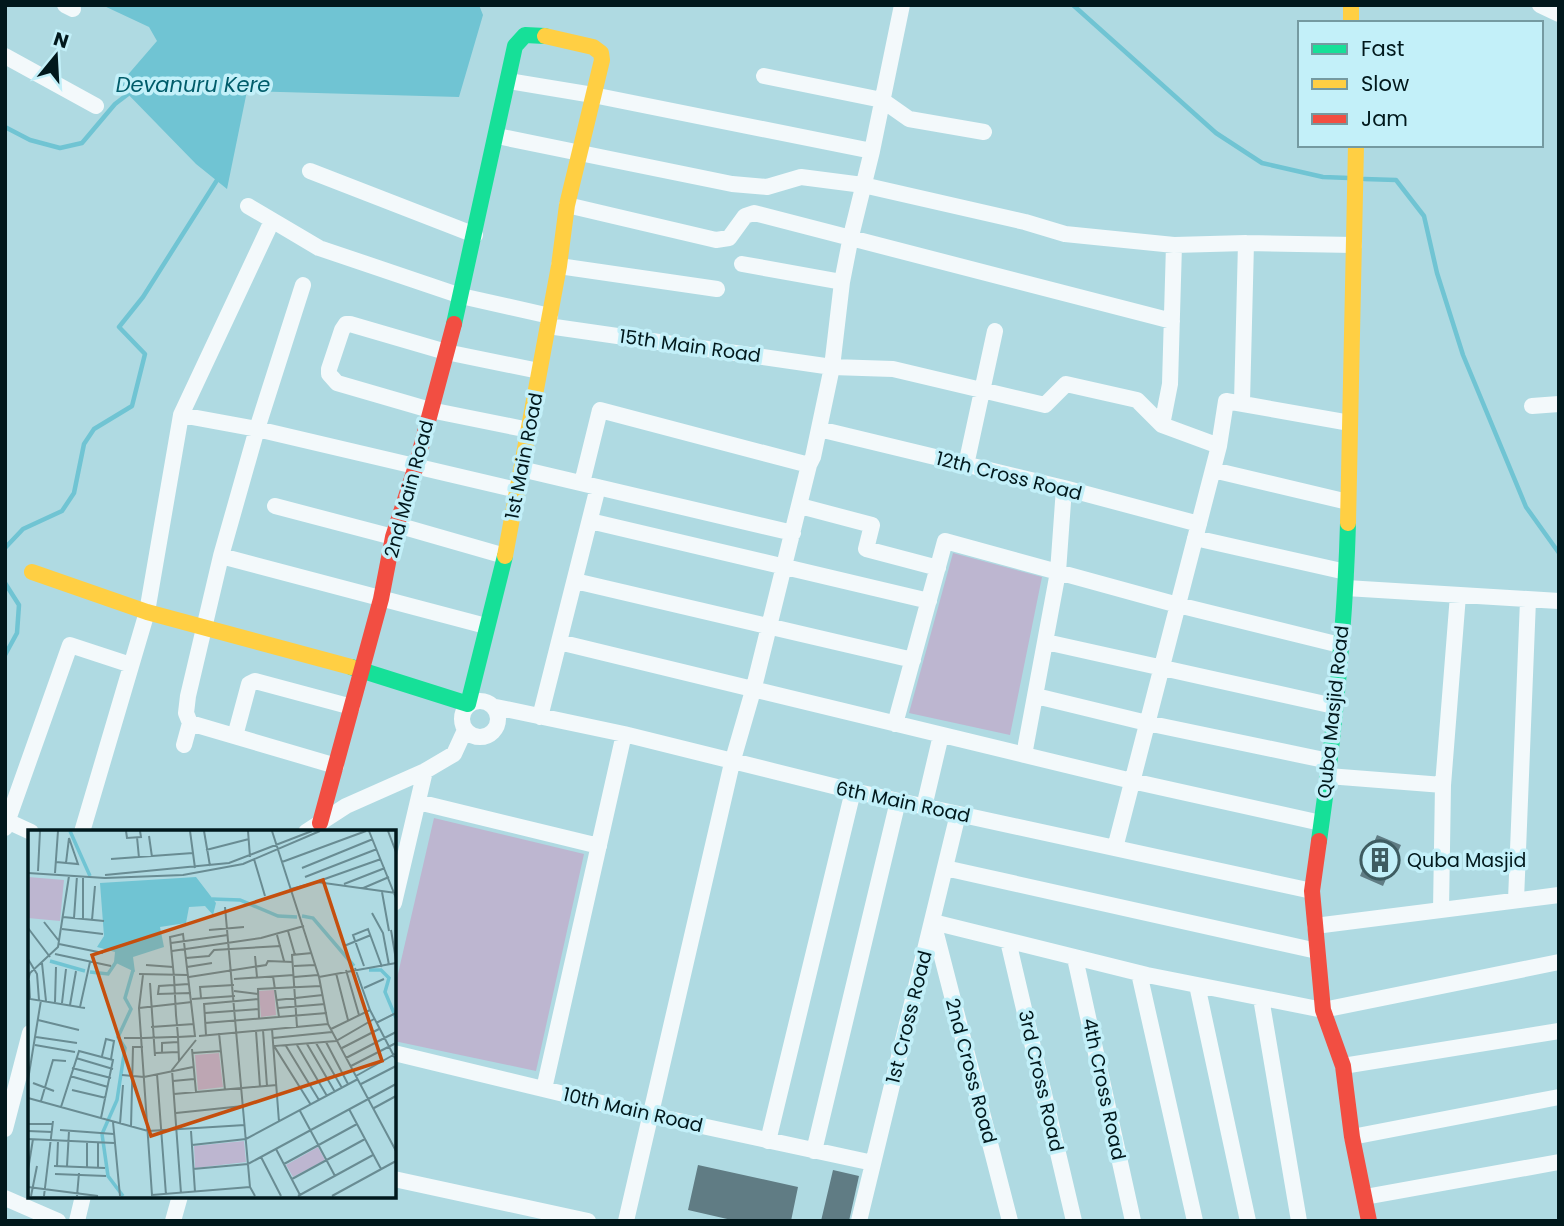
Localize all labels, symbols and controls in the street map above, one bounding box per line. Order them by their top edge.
north arrow [21,21,91,91]
legend [1298,21,1543,147]
text: N [50,25,72,55]
text: Fast [1361,34,1404,63]
text: Slow [1361,69,1409,98]
water label: Devanuru Kere [116,70,270,99]
text: Jam [1361,104,1408,133]
street label: 15th Main Road [617,323,763,369]
street label: 1st Main Road [498,390,550,522]
street label: 2nd Main Road [378,417,440,561]
street label: 12th Cross Road [933,445,1085,507]
street label: Quba Masjid Road [1310,624,1356,800]
street label: 6th Main Road [833,775,973,829]
inset map [28,830,396,1198]
building icon: Quba Masjid [1359,839,1401,881]
place label: Quba Masjid [1407,847,1526,874]
street label: 1st Cross Road [879,948,939,1086]
street label: 2nd Cross Road [939,995,1003,1147]
street label: 3rd Cross Road [1012,1008,1070,1154]
street label: 4th Cross Road [1076,1016,1132,1162]
street label: 10th Main Road [560,1081,706,1139]

